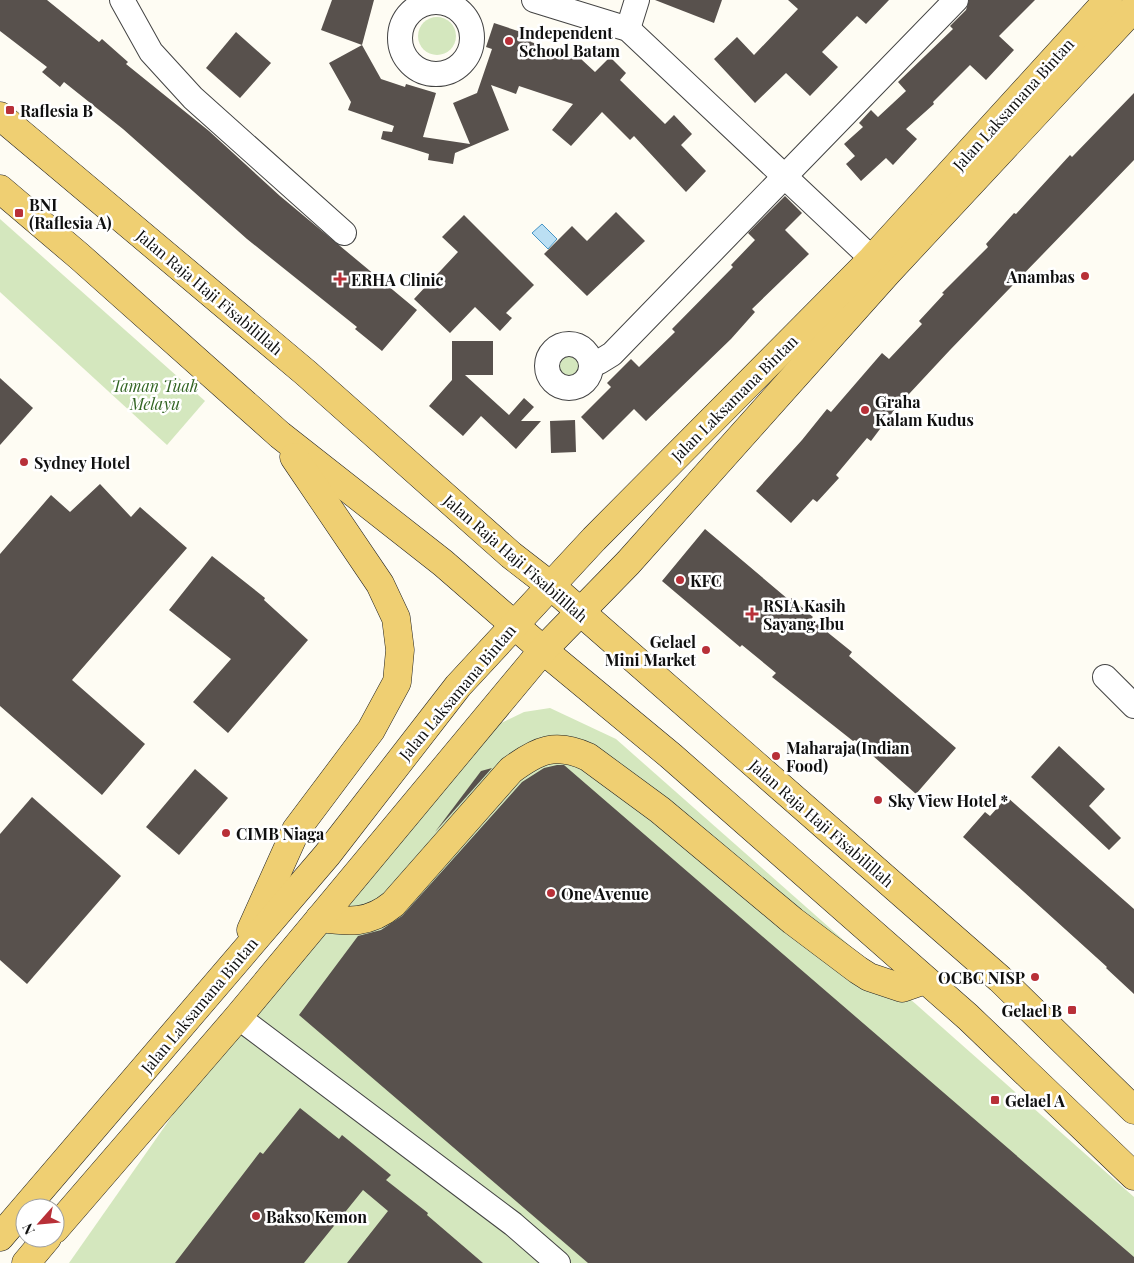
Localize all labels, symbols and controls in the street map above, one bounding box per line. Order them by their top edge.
place label: Independent School Batam [519,22,621,61]
street label: Jalan Laksamana Bintan [947,33,1078,175]
marker: Independent School Batam [503,35,515,47]
place label: Raflesia B [20,100,93,121]
marker: Raflesia B [4,104,16,116]
place label: BNI (Raflesia A) [29,194,112,233]
marker: BNI (Raflesia A) [13,207,25,219]
street label: Jalan Raja Haji Fisabilillah [132,224,288,360]
place label: Anambas [1006,266,1075,287]
place label: ERHA Clinic [351,269,444,290]
marker: Anambas [1079,270,1091,282]
marker: ERHA Clinic [333,272,347,286]
street label: Jalan Laksamana Bintan [665,330,802,467]
park label: Taman Tuah Melayu [112,375,198,414]
place label: Graha Kalam Kudus [875,391,974,430]
marker: Graha Kalam Kudus [859,404,871,416]
place label: Sydney Hotel [34,452,130,473]
marker: Sydney Hotel [18,456,30,468]
street label: Jalan Raja Haji Fisabilillah [439,489,593,627]
place label: KFC [690,570,722,591]
marker: KFC [674,574,686,586]
place label: RSIA Kasih Sayang Ibu [763,595,846,634]
marker: RSIA Kasih Sayang Ibu [745,607,759,621]
street label: Jalan Laksamana Bintan [393,619,520,765]
place label: Gelael Mini Market [605,631,696,670]
marker: Gelael Mini Market [700,644,712,656]
place label: Maharaja(Indian Food) [786,737,910,776]
marker: Maharaja(Indian Food) [770,750,782,762]
street label: Jalan Raja Haji Fisabilillah [745,754,899,892]
place label: Sky View Hotel * [888,790,1008,811]
marker: Sky View Hotel * [872,794,884,806]
place label: CIMB Niaga [236,823,325,844]
marker: CIMB Niaga [220,827,232,839]
place label: One Avenue [561,883,649,904]
marker: One Avenue [545,887,557,899]
street label: Jalan Laksamana Bintan [135,932,262,1078]
place label: OCBC NISP [938,967,1025,988]
marker: OCBC NISP [1029,971,1041,983]
place label: Gelael B [1001,1000,1062,1021]
marker: Gelael B [1066,1004,1078,1016]
place label: Gelael A [1005,1090,1065,1111]
marker: Gelael A [989,1094,1001,1106]
north arrow [15,1198,65,1248]
place label: Bakso Kemon [266,1206,367,1227]
marker: Bakso Kemon [250,1210,262,1222]
text: N [17,1220,39,1238]

